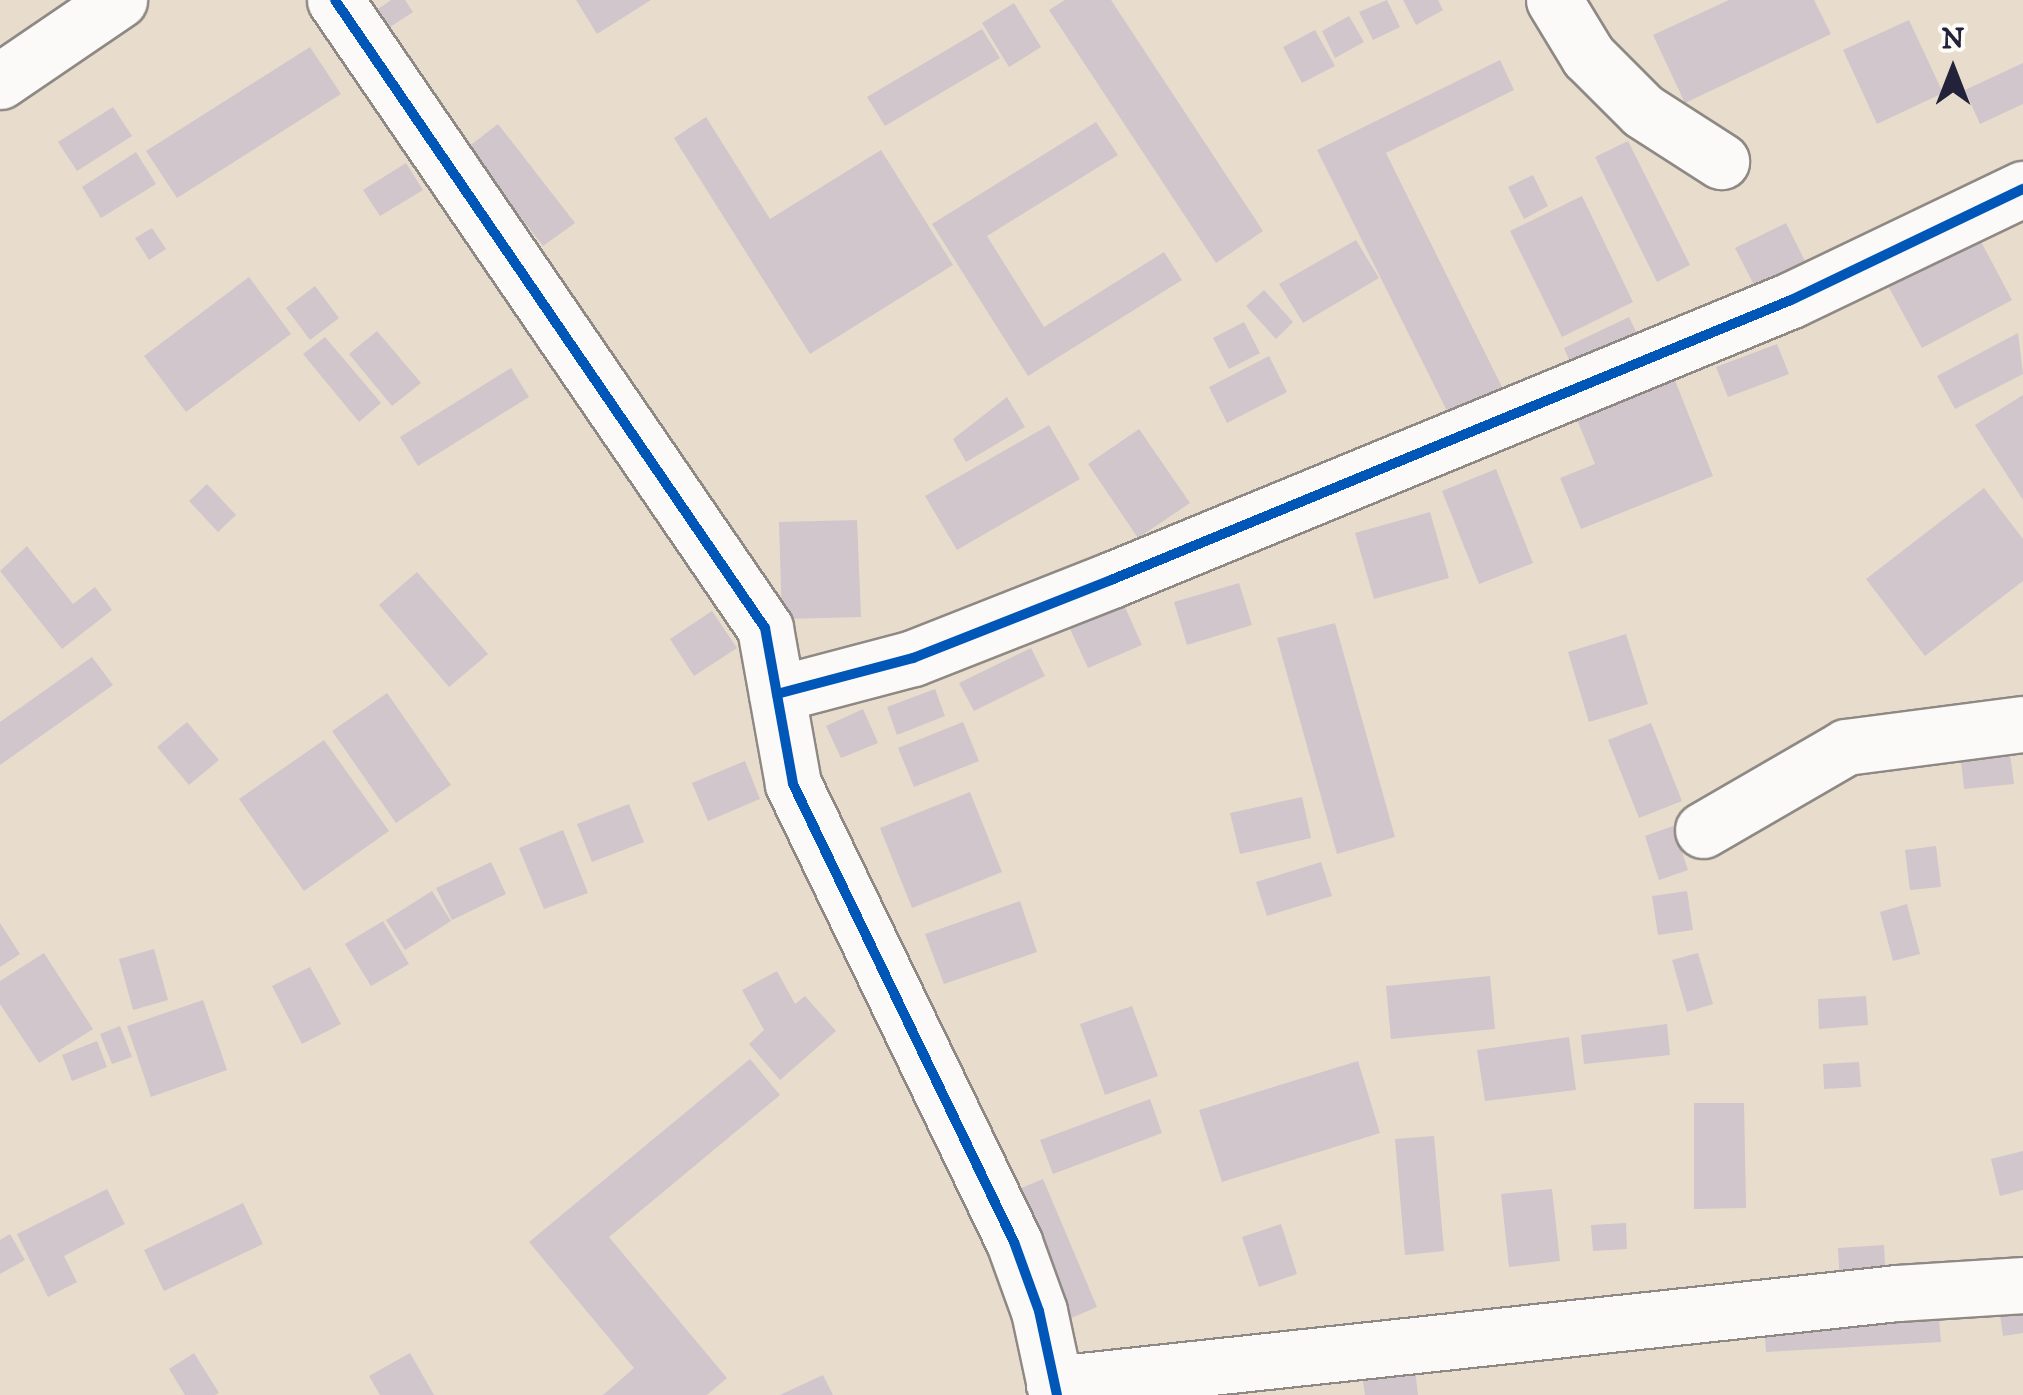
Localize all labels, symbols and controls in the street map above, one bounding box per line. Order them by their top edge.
north arrow [1903,20,2003,120]
text: N [1942,22,1964,57]

